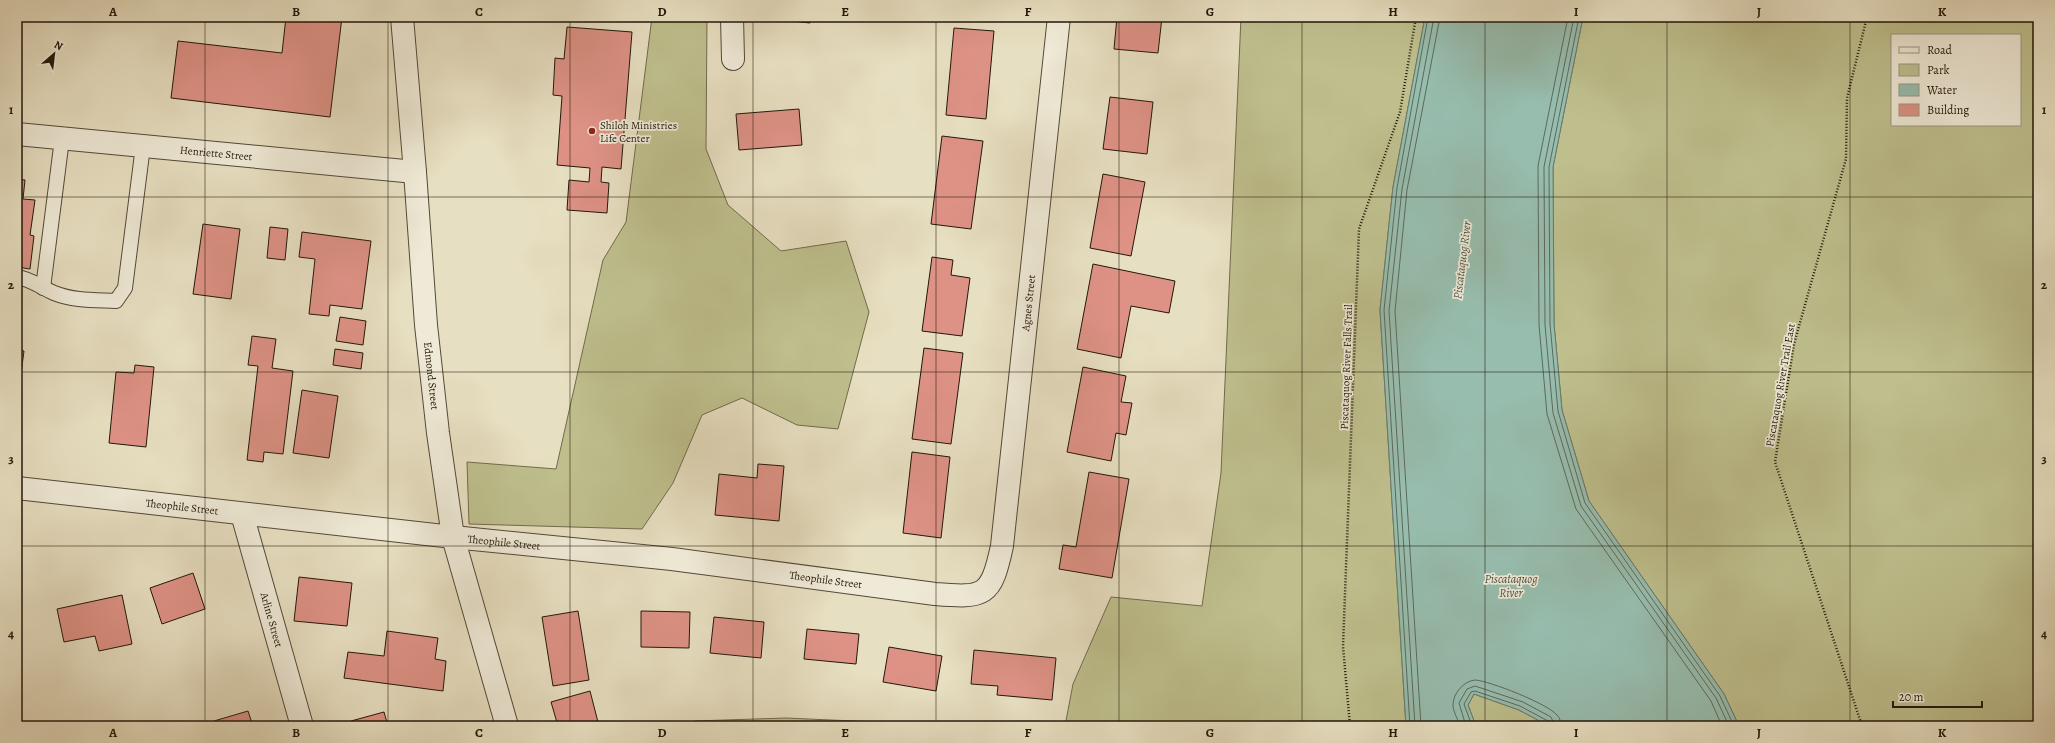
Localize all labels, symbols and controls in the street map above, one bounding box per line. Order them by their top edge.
text: A [108,3,118,20]
text: B [292,3,300,20]
text: C [475,3,483,20]
text: D [657,3,667,20]
text: E [841,3,849,20]
text: F [1025,3,1032,20]
text: G [1206,3,1214,20]
text: H [1388,3,1398,20]
text: I [1574,3,1579,20]
text: J [1757,3,1761,20]
text: K [1938,3,1947,20]
north arrow [34,34,74,74]
legend [1891,34,2021,126]
text: N [51,37,66,54]
text: Road [1927,42,1953,58]
text: Park [1927,62,1950,78]
text: Water [1926,82,1957,98]
text: 1 [9,101,14,118]
text: 1 [2042,101,2047,118]
text: Building [1927,102,1969,118]
place label: Shiloh Ministries Life Center [600,118,677,146]
marker: Shiloh Ministries Life Center [587,126,597,136]
street label: Henriette Street [179,143,253,164]
water label: Piscataquog River [1449,219,1475,300]
street label: Agnes Street [1018,274,1039,333]
text: 2 [8,276,15,293]
text: 2 [2041,276,2048,293]
street label: Piscataquog River Falls Trail [1337,304,1356,430]
street label: Piscataquog River Trail East [1762,322,1799,448]
street label: Edmond Street [420,341,442,411]
text: 3 [8,450,14,467]
text: 3 [2041,450,2047,467]
street label: Theophile Street [145,496,219,519]
street label: Theophile Street [467,532,541,554]
street label: Theophile Street [789,568,863,592]
water label: Piscataquog River [1484,571,1538,601]
street label: Arline Street [256,590,286,650]
text: 4 [8,625,14,642]
text: 4 [2041,625,2047,642]
scale bar [1893,683,1982,709]
text: 20 m [1899,689,1923,705]
text: A [108,724,118,741]
text: B [292,724,300,741]
text: C [475,724,483,741]
text: D [657,724,667,741]
text: E [841,724,849,741]
text: F [1025,724,1032,741]
text: G [1206,724,1214,741]
text: H [1388,724,1398,741]
text: I [1574,724,1579,741]
text: J [1757,724,1761,741]
text: K [1938,724,1947,741]

